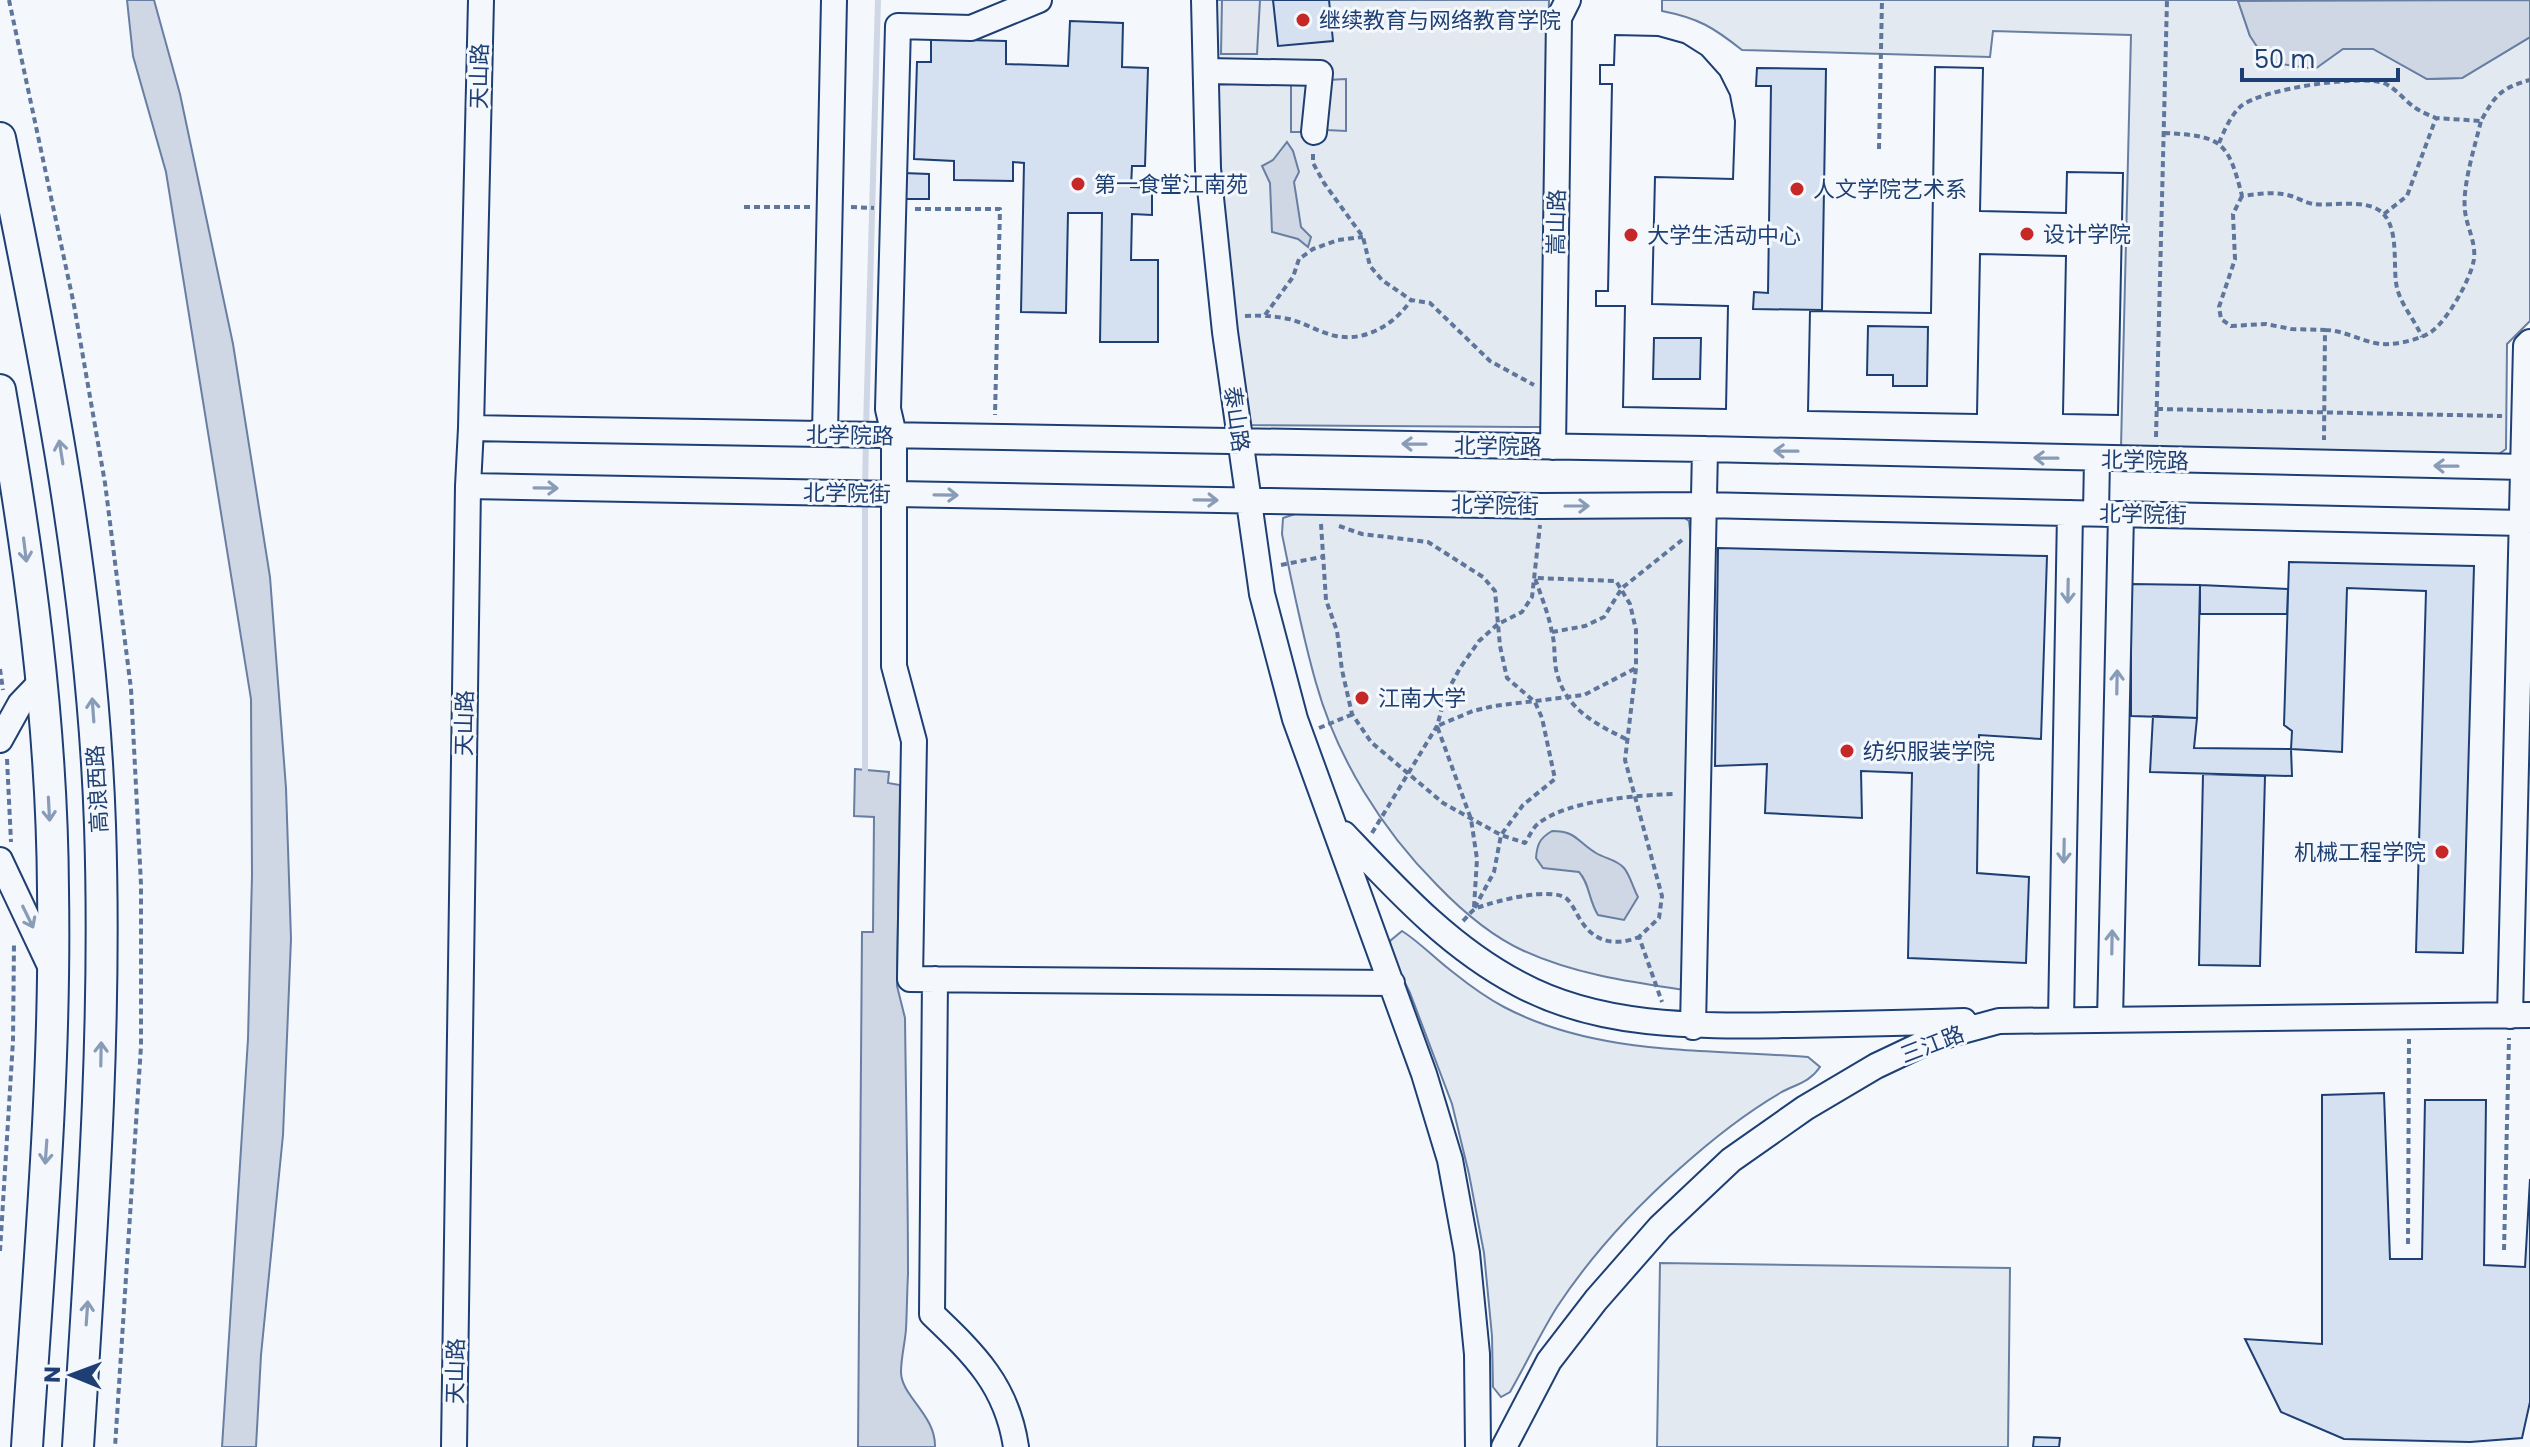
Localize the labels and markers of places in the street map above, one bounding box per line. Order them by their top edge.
place label: 继续教育与网络教育学院 [1319,5,1561,36]
marker: 继续教育与网络教育学院 [1294,11,1312,29]
place label: 第一食堂江南苑 [1094,169,1248,200]
place label: 人文学院艺术系 [1813,174,1967,205]
marker: 第一食堂江南苑 [1069,175,1087,193]
marker: 人文学院艺术系 [1788,180,1806,198]
place label: 设计学院 [2043,219,2131,250]
place label: 大学生活动中心 [1647,220,1801,251]
marker: 设计学院 [2018,225,2036,243]
marker: 大学生活动中心 [1622,226,1640,244]
place label: 江南大学 [1378,683,1466,714]
marker: 江南大学 [1353,689,1371,707]
place label: 纺织服装学院 [1863,736,1995,767]
marker: 纺织服装学院 [1838,742,1856,760]
place label: 机械工程学院 [2294,837,2426,868]
marker: 机械工程学院 [2433,843,2451,861]

